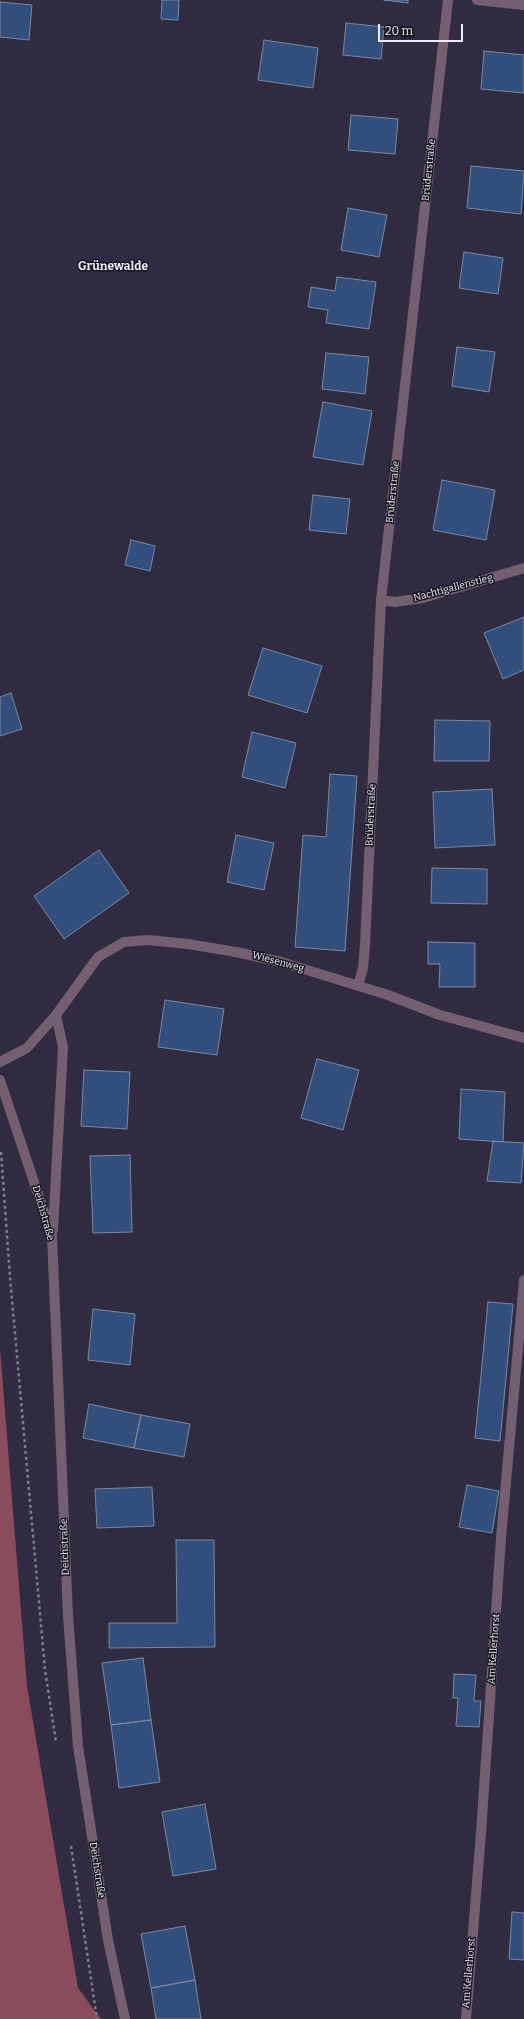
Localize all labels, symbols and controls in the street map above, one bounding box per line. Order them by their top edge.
scale bar [380,16,465,42]
text: 20 m [385,24,413,38]
street label: Brüderstraße [420,138,438,202]
district label: Grünewalde [78,260,148,274]
street label: Brüderstraße [384,460,402,524]
street label: Nachtigallenstieg [412,572,494,604]
street label: Brüderstraße [363,784,379,846]
street label: Wiesenweg [251,949,305,975]
street label: Deichstraße [29,1184,57,1242]
street label: Deichstraße [58,1519,72,1575]
street label: Am Kellerhorst [486,1613,502,1685]
street label: Deichstraße [87,1841,107,1899]
street label: Am Kellerhorst [460,1937,478,2009]

